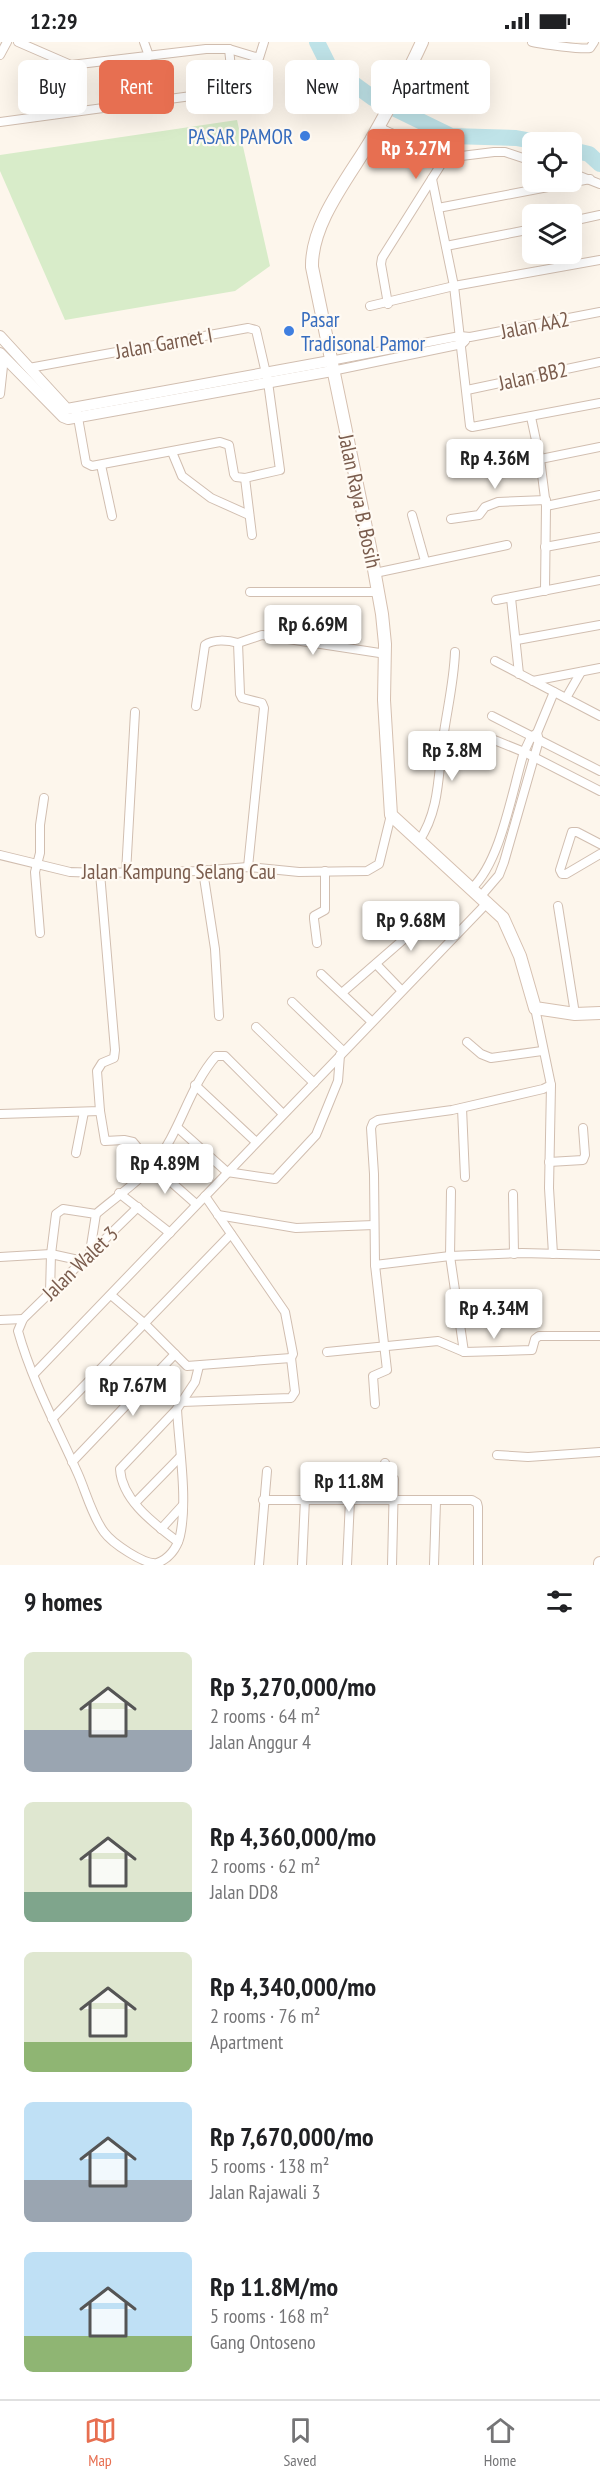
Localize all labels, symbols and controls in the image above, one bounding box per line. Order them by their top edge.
text: 12:29 [30,7,78,35]
chip: Buy [18,60,87,114]
chip: Rent [99,60,174,114]
chip: Filters [186,60,273,114]
chip: New [285,60,359,114]
chip: Apartment [371,60,490,114]
place label: PASAR PAMOR [188,123,293,150]
marker: PASAR PAMOR [298,129,312,143]
pin: Rp 3.27M [354,129,478,180]
map controls [522,132,582,264]
button: locate [522,132,582,192]
text: Rp 3.27M [381,135,451,161]
button: layers [522,204,582,264]
street label: Jalan AA2 [497,305,572,345]
place label: Pasar Tradisonal Pamor [301,306,426,357]
street label: Jalan Garnet I [112,321,215,365]
marker: Pasar Tradisonal Pamor [282,324,296,338]
street label: Jalan BB2 [495,356,570,397]
street label: Jalan Raya B. Bosih [332,431,387,570]
pin: Rp 4.36M [433,439,557,490]
text: Rp 4.36M [460,445,530,471]
pin: Rp 6.69M [251,605,375,656]
text: Rp 6.69M [278,611,348,637]
pin: Rp 3.8M [397,731,507,782]
text: Rp 3.8M [422,737,482,763]
street label: Jalan Kampung Selang Cau [81,858,276,885]
pin: Rp 9.68M [349,901,473,952]
text: Rp 9.68M [376,907,446,933]
pin: Rp 4.89M [103,1144,227,1195]
text: Rp 4.89M [130,1150,200,1176]
street label: Jalan Walet 3 [36,1220,124,1306]
pin: Rp 4.34M [432,1289,556,1340]
text: Rp 4.34M [459,1295,529,1321]
pin: Rp 7.67M [71,1366,195,1417]
text: Rp 7.67M [99,1372,167,1398]
pin: Rp 11.8M [287,1462,411,1513]
text: Rp 11.8M [314,1468,384,1494]
text: 9 homes [24,1585,102,1618]
icon: filters [543,1585,576,1618]
text: Rp 3,270,000/mo [210,1670,376,1703]
icon: home [72,1676,144,1748]
text: 2 rooms · 64 m² [210,1703,320,1729]
text: Jalan Anggur 4 [210,1729,311,1755]
text: Rp 4,360,000/mo [210,1820,376,1853]
icon: home [72,1826,144,1898]
text: 2 rooms · 62 m² [210,1853,320,1879]
text: Jalan DD8 [210,1879,279,1905]
text: Rp 4,340,000/mo [210,1970,376,2003]
icon: home [72,1976,144,2048]
text: 2 rooms · 76 m² [210,2003,320,2029]
text: Apartment [210,2029,283,2055]
text: Rp 7,670,000/mo [210,2120,374,2153]
icon: home [72,2126,144,2198]
text: 5 rooms · 138 m² [210,2153,329,2179]
text: Jalan Rajawali 3 [210,2179,320,2205]
text: Rp 11.8M/mo [210,2270,338,2303]
icon: home [72,2276,144,2348]
text: 5 rooms · 168 m² [210,2303,329,2329]
text: Gang Ontoseno [210,2329,316,2355]
tab: Map [84,2414,117,2470]
tab: Saved [284,2414,317,2470]
tab: Home [484,2414,517,2470]

